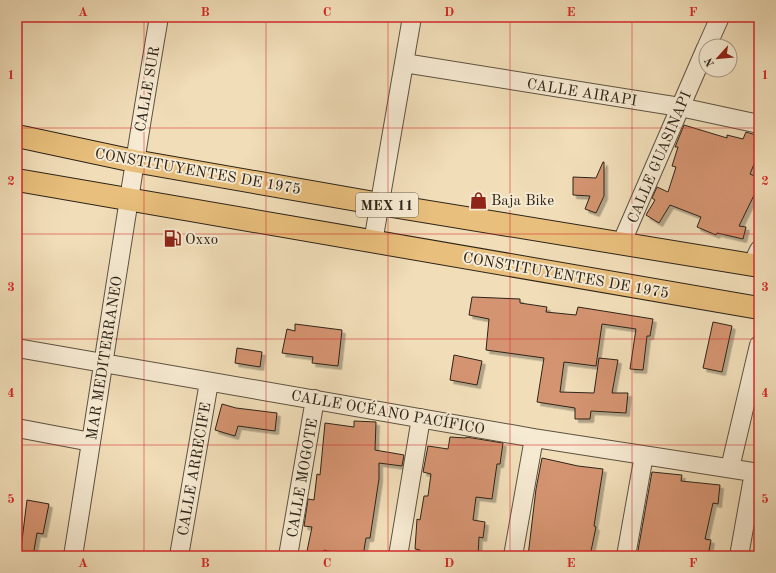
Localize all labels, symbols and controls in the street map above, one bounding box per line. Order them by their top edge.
text: A [78,6,88,19]
text: B [200,6,210,19]
text: C [323,6,331,19]
text: D [444,6,454,19]
text: E [567,6,576,19]
text: F [689,6,698,19]
north arrow [698,38,738,78]
street label: CALLE SUR [134,45,163,133]
text: N [703,55,717,68]
text: 1 [7,69,15,82]
text: 1 [761,69,769,82]
street label: CALLE AIRAPI [526,77,638,110]
street label: CALLE GUASINAPI [626,89,695,226]
street label: CONSTITUYENTES DE 1975 [94,147,302,198]
text: 2 [7,175,15,188]
text: 2 [761,175,769,188]
shop icon: Baja Bike [468,190,488,210]
road number: MEX 11 [356,193,418,217]
place label: Baja Bike [491,194,554,209]
fuel station icon: Oxxo [162,229,182,249]
place label: Oxxo [185,233,218,248]
street label: CONSTITUYENTES DE 1975 [462,251,670,302]
street label: MAR MEDITERRANEO [85,275,126,441]
text: 3 [7,281,15,294]
text: 3 [761,281,769,294]
street label: CALLE OCÉANO PACÍFICO [290,386,486,438]
text: 4 [7,387,15,400]
text: 4 [761,387,769,400]
street label: CALLE ARRECIFE [176,401,215,537]
street label: CALLE MOGOTE [286,417,321,539]
text: 5 [7,493,15,506]
text: 5 [761,493,769,506]
text: A [78,557,88,570]
text: B [200,557,210,570]
text: C [323,557,331,570]
text: D [444,557,454,570]
text: E [567,557,576,570]
text: F [689,557,698,570]

